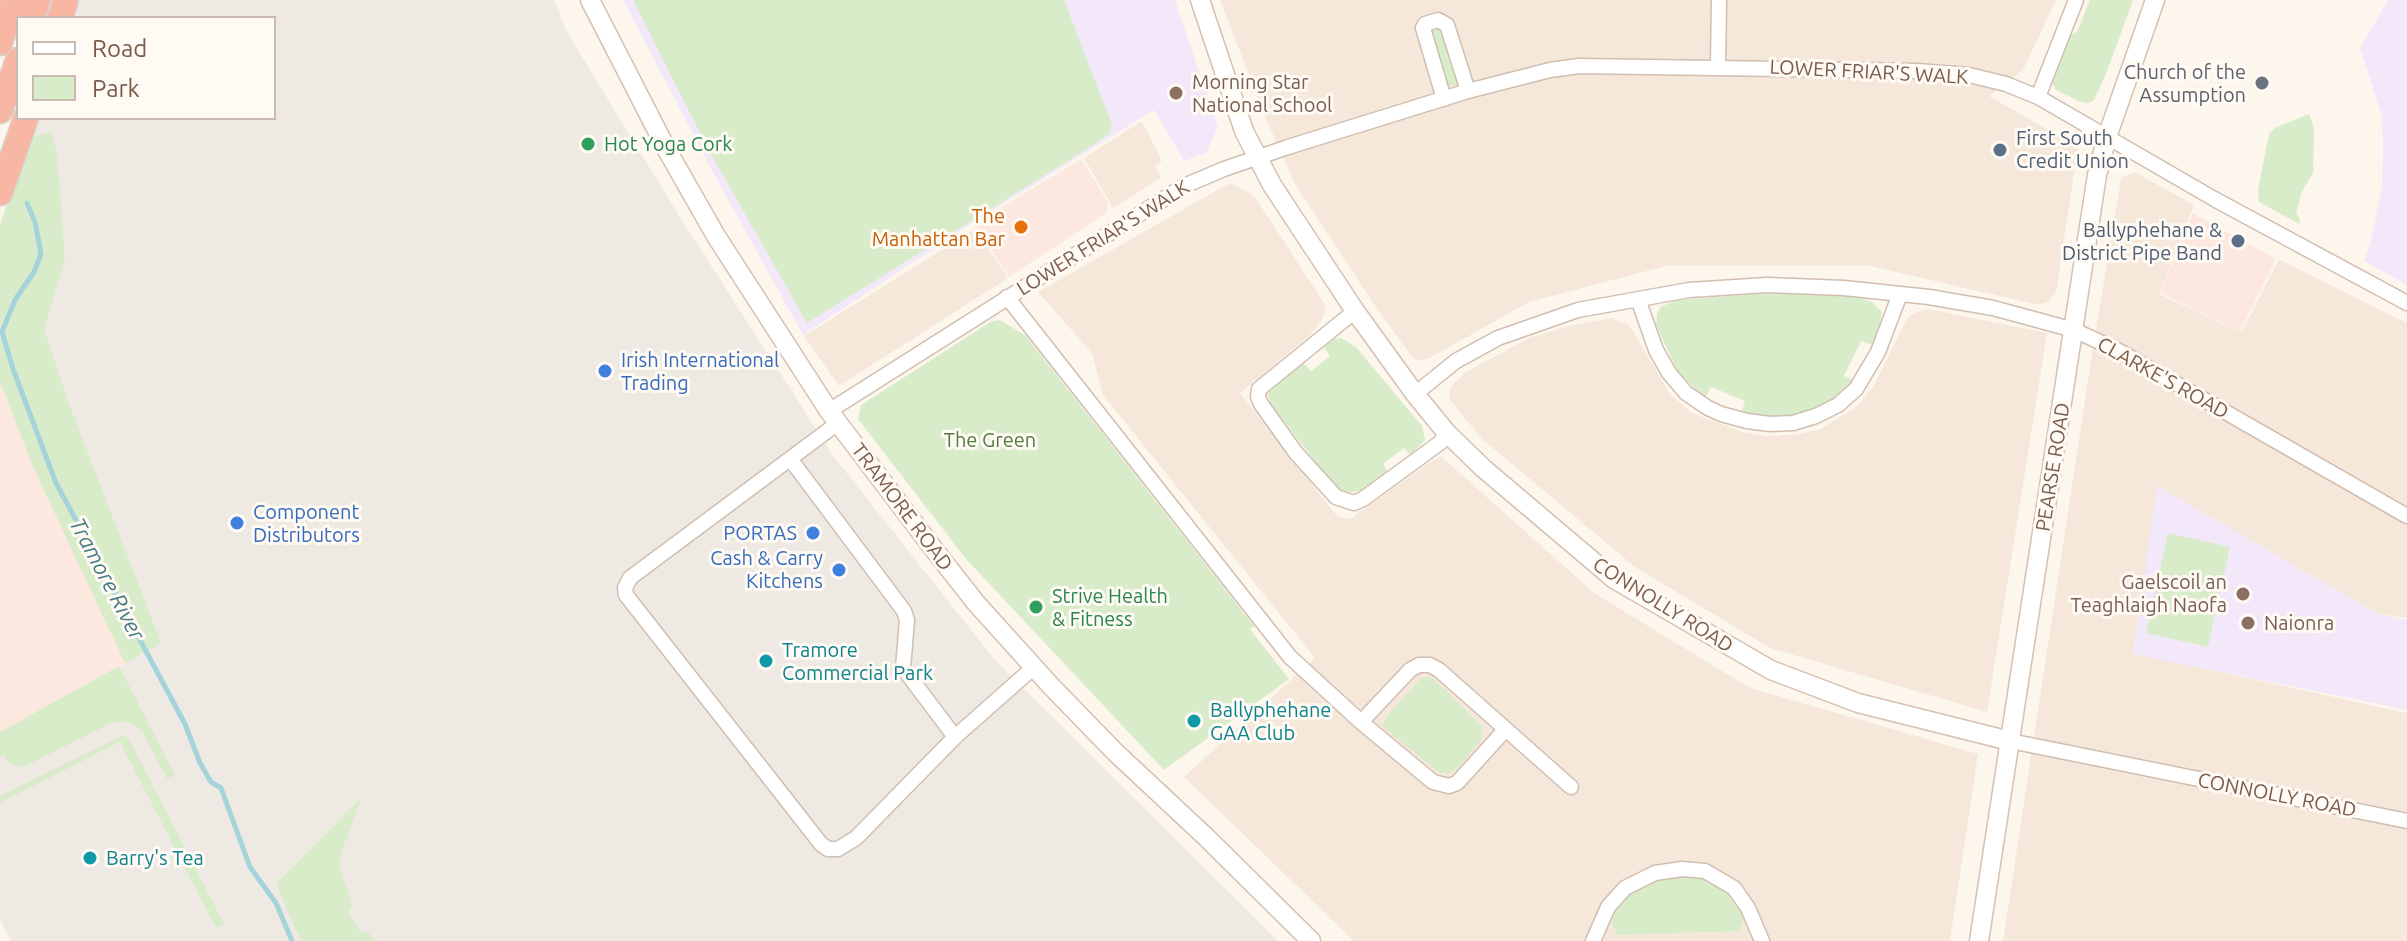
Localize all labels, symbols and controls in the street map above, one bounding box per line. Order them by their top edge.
legend [16,16,276,120]
text: Road [92,35,147,62]
street label: LOWER FRIAR'S WALK [1769,55,1969,89]
place label: Church of the Assumption [2124,60,2246,107]
place label: Morning Star National School [1192,70,1332,117]
marker: Church of the Assumption [2253,74,2271,92]
text: Park [92,75,140,102]
marker: Morning Star National School [1167,84,1185,102]
place label: First South Credit Union [2016,126,2129,173]
place label: Hot Yoga Cork [604,132,732,156]
marker: Hot Yoga Cork [579,135,597,153]
marker: First South Credit Union [1991,141,2009,159]
street label: LOWER FRIAR'S WALK [1012,175,1194,301]
place label: The Manhattan Bar [872,204,1005,251]
marker: The Manhattan Bar [1012,218,1030,236]
place label: Ballyphehane & District Pipe Band [2062,218,2222,265]
marker: Ballyphehane & District Pipe Band [2229,232,2247,250]
street label: CLARKE'S ROAD [2093,332,2233,424]
place label: Irish International Trading [621,348,779,395]
marker: Irish International Trading [596,362,614,380]
street label: PEARSE ROAD [2031,401,2075,533]
park label: The Green [944,428,1036,452]
street label: TRAMORE ROAD [846,439,958,575]
place label: Component Distributors [253,500,360,547]
water label: Tramore River [64,513,150,645]
marker: Component Distributors [228,514,246,532]
place label: PORTAS [723,521,797,545]
marker: PORTAS [804,524,822,542]
place label: Cash & Carry Kitchens [710,546,823,593]
street label: CONNOLLY ROAD [1588,552,1738,658]
marker: Cash & Carry Kitchens [830,561,848,579]
place label: Gaelscoil an Teaghlaigh Naofa [2071,570,2227,617]
place label: Strive Health & Fitness [1052,584,1168,631]
marker: Gaelscoil an Teaghlaigh Naofa [2234,585,2252,603]
marker: Strive Health & Fitness [1027,598,1045,616]
place label: Naionra [2264,611,2334,635]
marker: Naionra [2239,614,2257,632]
place label: Tramore Commercial Park [782,638,933,685]
marker: Tramore Commercial Park [757,652,775,670]
place label: Ballyphehane GAA Club [1210,698,1331,745]
marker: Ballyphehane GAA Club [1185,712,1203,730]
street label: CONNOLLY ROAD [2196,768,2358,822]
place label: Barry's Tea [106,846,204,870]
marker: Barry's Tea [81,849,99,867]

